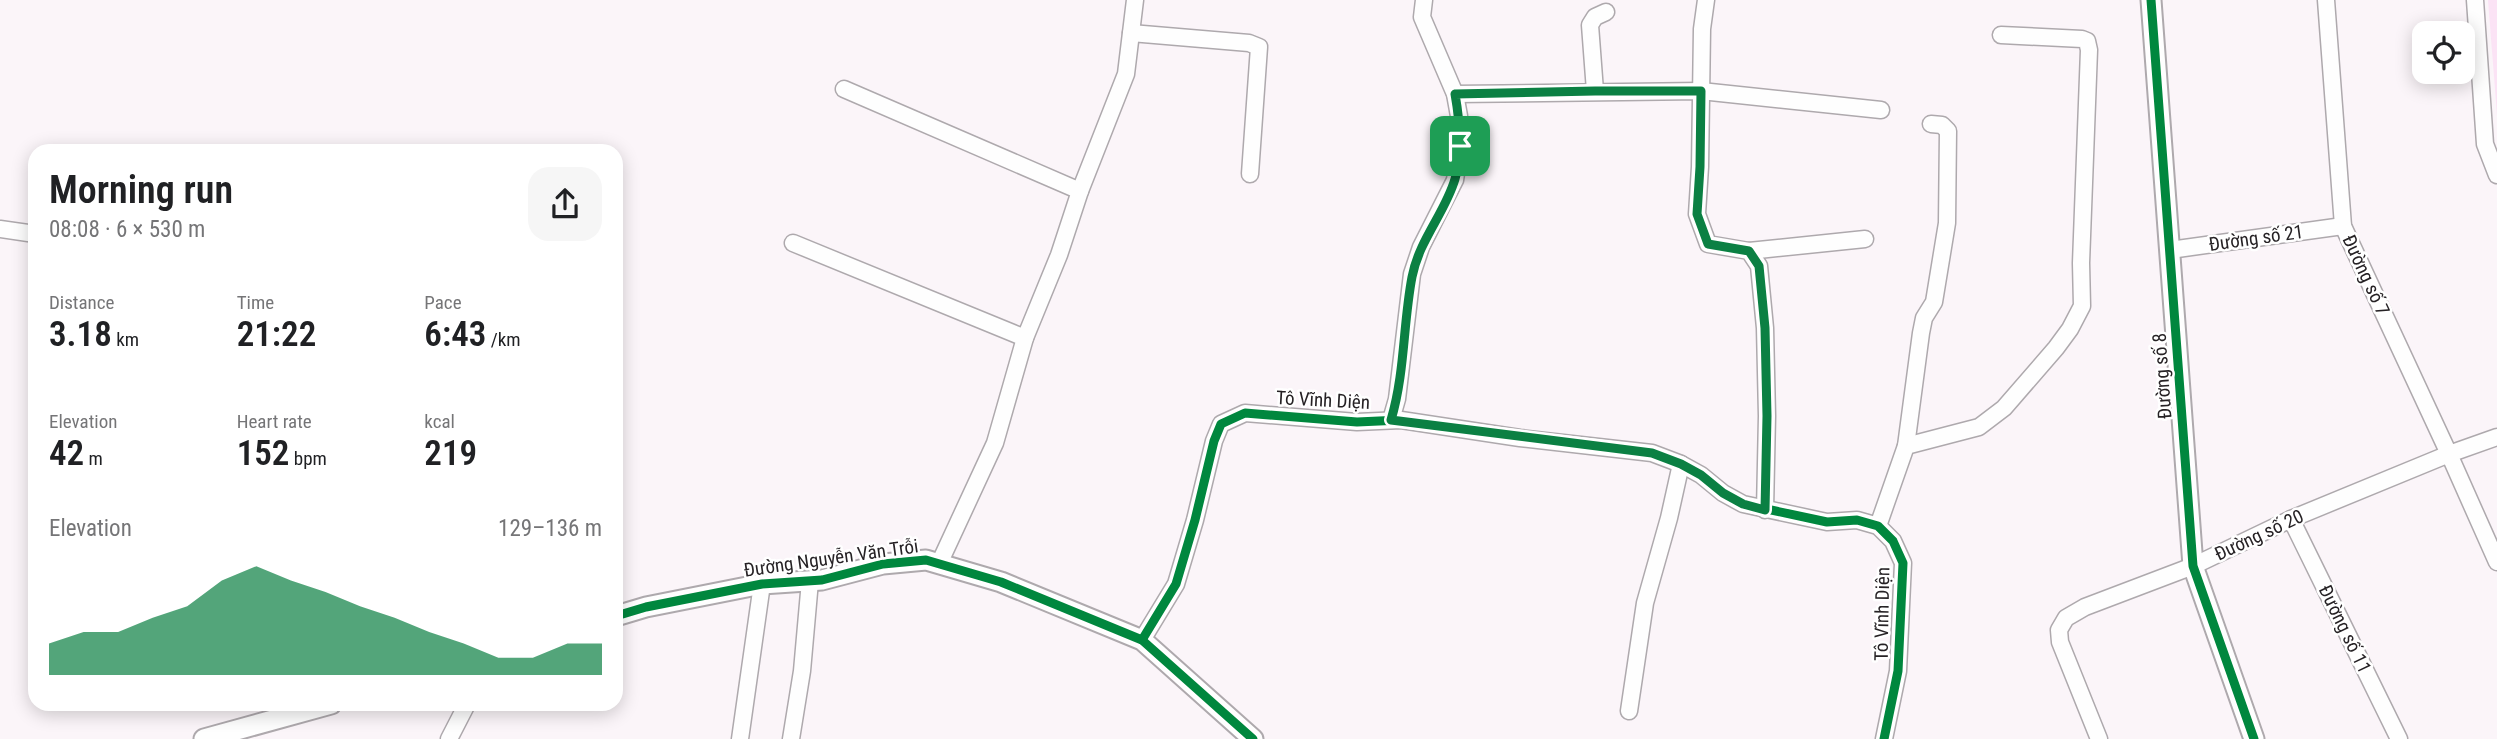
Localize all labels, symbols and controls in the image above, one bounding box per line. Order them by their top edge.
map controls [2412,21,2475,84]
button: locate [2412,21,2475,84]
pin [1430,116,1490,176]
icon: arrive [1441,127,1479,165]
button: share [528,167,602,241]
text: Morning run [49,168,233,212]
text: 08:08 · 6 × 530 m [49,216,205,243]
street label: Đường số 21 [2207,220,2305,256]
street label: Đường số 7 [2337,231,2395,319]
text: Distance [49,291,114,314]
text: Time [237,291,274,314]
text: Pace [424,291,462,314]
text: 3.18 [49,314,112,355]
text: 21:22 [237,314,316,355]
text: 6:43 [424,314,486,355]
text: km [112,328,139,351]
text: /km [486,328,521,351]
street label: Đường số 8 [2148,332,2176,420]
street label: Tô Vĩnh Diện [1275,386,1371,414]
text: Elevation [49,410,117,433]
text: Heart rate [237,410,312,433]
text: kcal [424,410,455,433]
text: 42 [49,433,84,474]
text: 152 [237,433,289,474]
text: 219 [424,433,477,474]
text: m [84,447,103,470]
text: bpm [289,447,327,470]
street label: Đường số 20 [2211,504,2307,566]
text: Elevation [49,515,132,542]
text: 129–136 m [498,515,602,542]
street label: Đường Nguyễn Văn Trỗi [742,534,920,582]
street label: Tô Vĩnh Diện [1870,567,1894,661]
street label: Đường số 11 [2314,581,2376,677]

